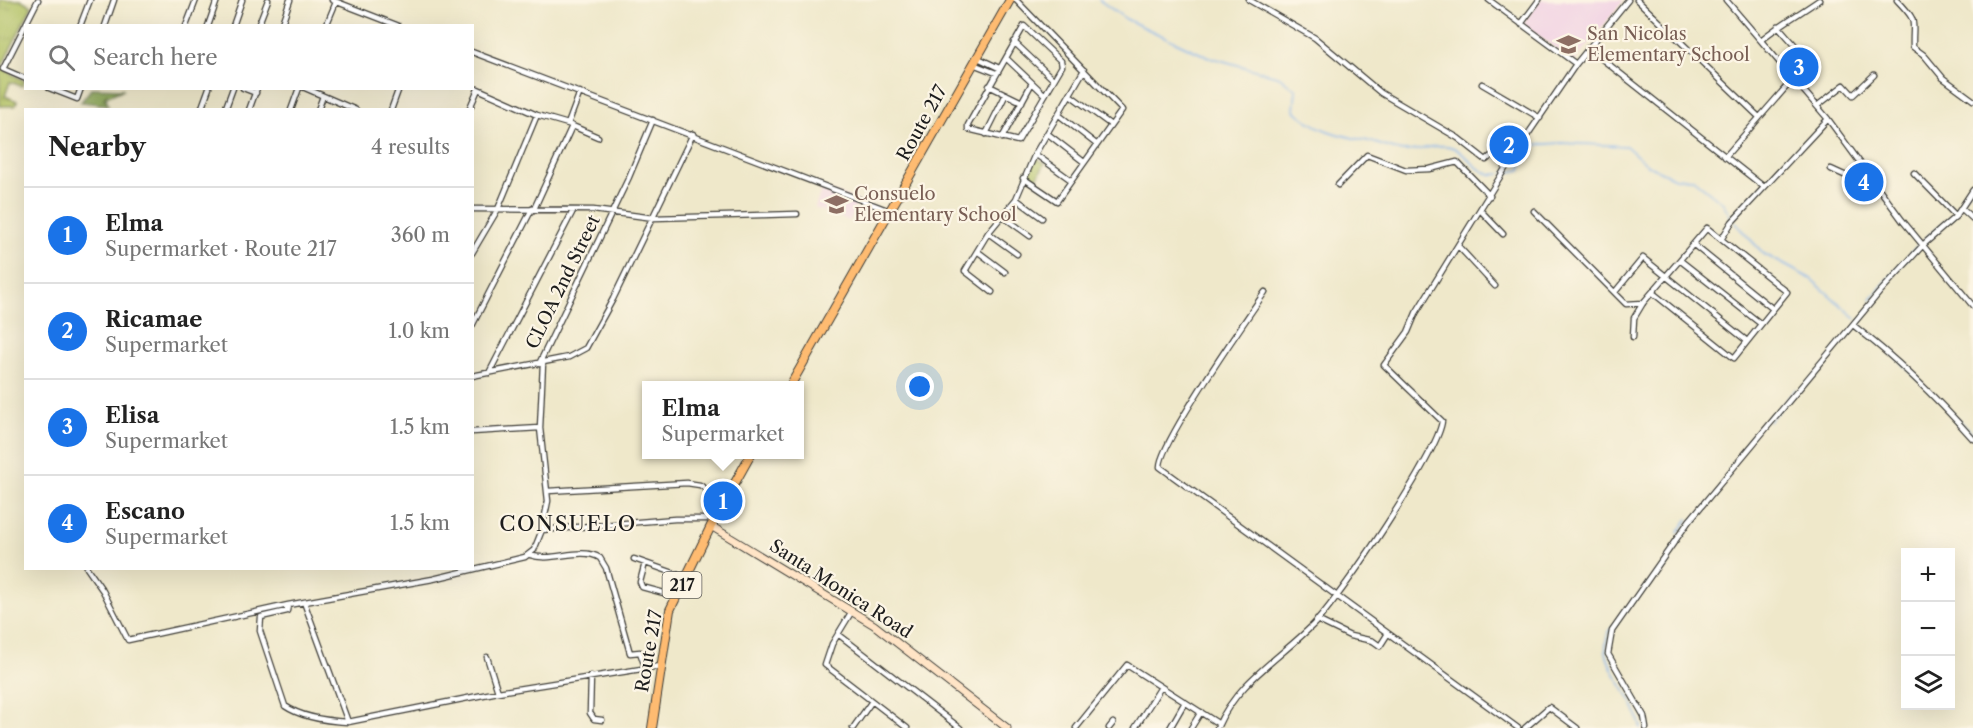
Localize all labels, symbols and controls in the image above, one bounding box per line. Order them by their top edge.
place label: San Nicolas Elementary School [1587,23,1750,66]
search box [24,24,474,90]
school or university icon: San Nicolas Elementary School [1556,31,1582,57]
icon: search [45,41,78,74]
text: Search here [93,44,218,71]
pin: 3 [1780,44,1818,90]
street label: Route 217 [892,81,952,165]
pin: 2 [1490,122,1528,168]
text: Nearby [48,131,146,163]
text: 4 results [371,135,450,159]
pin: 4 [1844,160,1884,204]
place label: Consuelo Elementary School [854,183,1017,226]
school or university icon: Consuelo Elementary School [823,191,849,217]
text: Elma [105,210,163,237]
street label: CLOA 2nd Street [521,211,605,352]
text: 1 [63,223,72,247]
text: 360 m [391,223,450,247]
text: Supermarket · Route 217 [105,237,337,261]
text: Ricamae [105,306,202,333]
text: 2 [62,319,73,343]
text: 1.0 km [389,319,450,343]
text: Supermarket [105,333,228,357]
your location [905,372,934,401]
popup [642,381,804,459]
text: Elma [662,395,720,422]
text: Elisa [105,402,159,429]
text: 3 [62,415,73,439]
text: 1.5 km [390,415,450,439]
text: Supermarket [662,422,784,446]
text: Supermarket [105,429,228,453]
pin: 1 [704,478,742,524]
text: Escano [105,498,185,525]
text: 4 [62,511,73,535]
text: 1.5 km [390,511,450,535]
district label: CONSUELO [499,511,637,536]
text: Supermarket [105,525,228,549]
street label: Santa Monica Road [766,535,916,643]
map controls [1901,548,1955,710]
button: + [1901,548,1955,602]
road number: 217 [662,572,702,598]
button: − [1901,602,1955,656]
street label: Route 217 [631,608,667,694]
button: layers [1901,656,1955,710]

